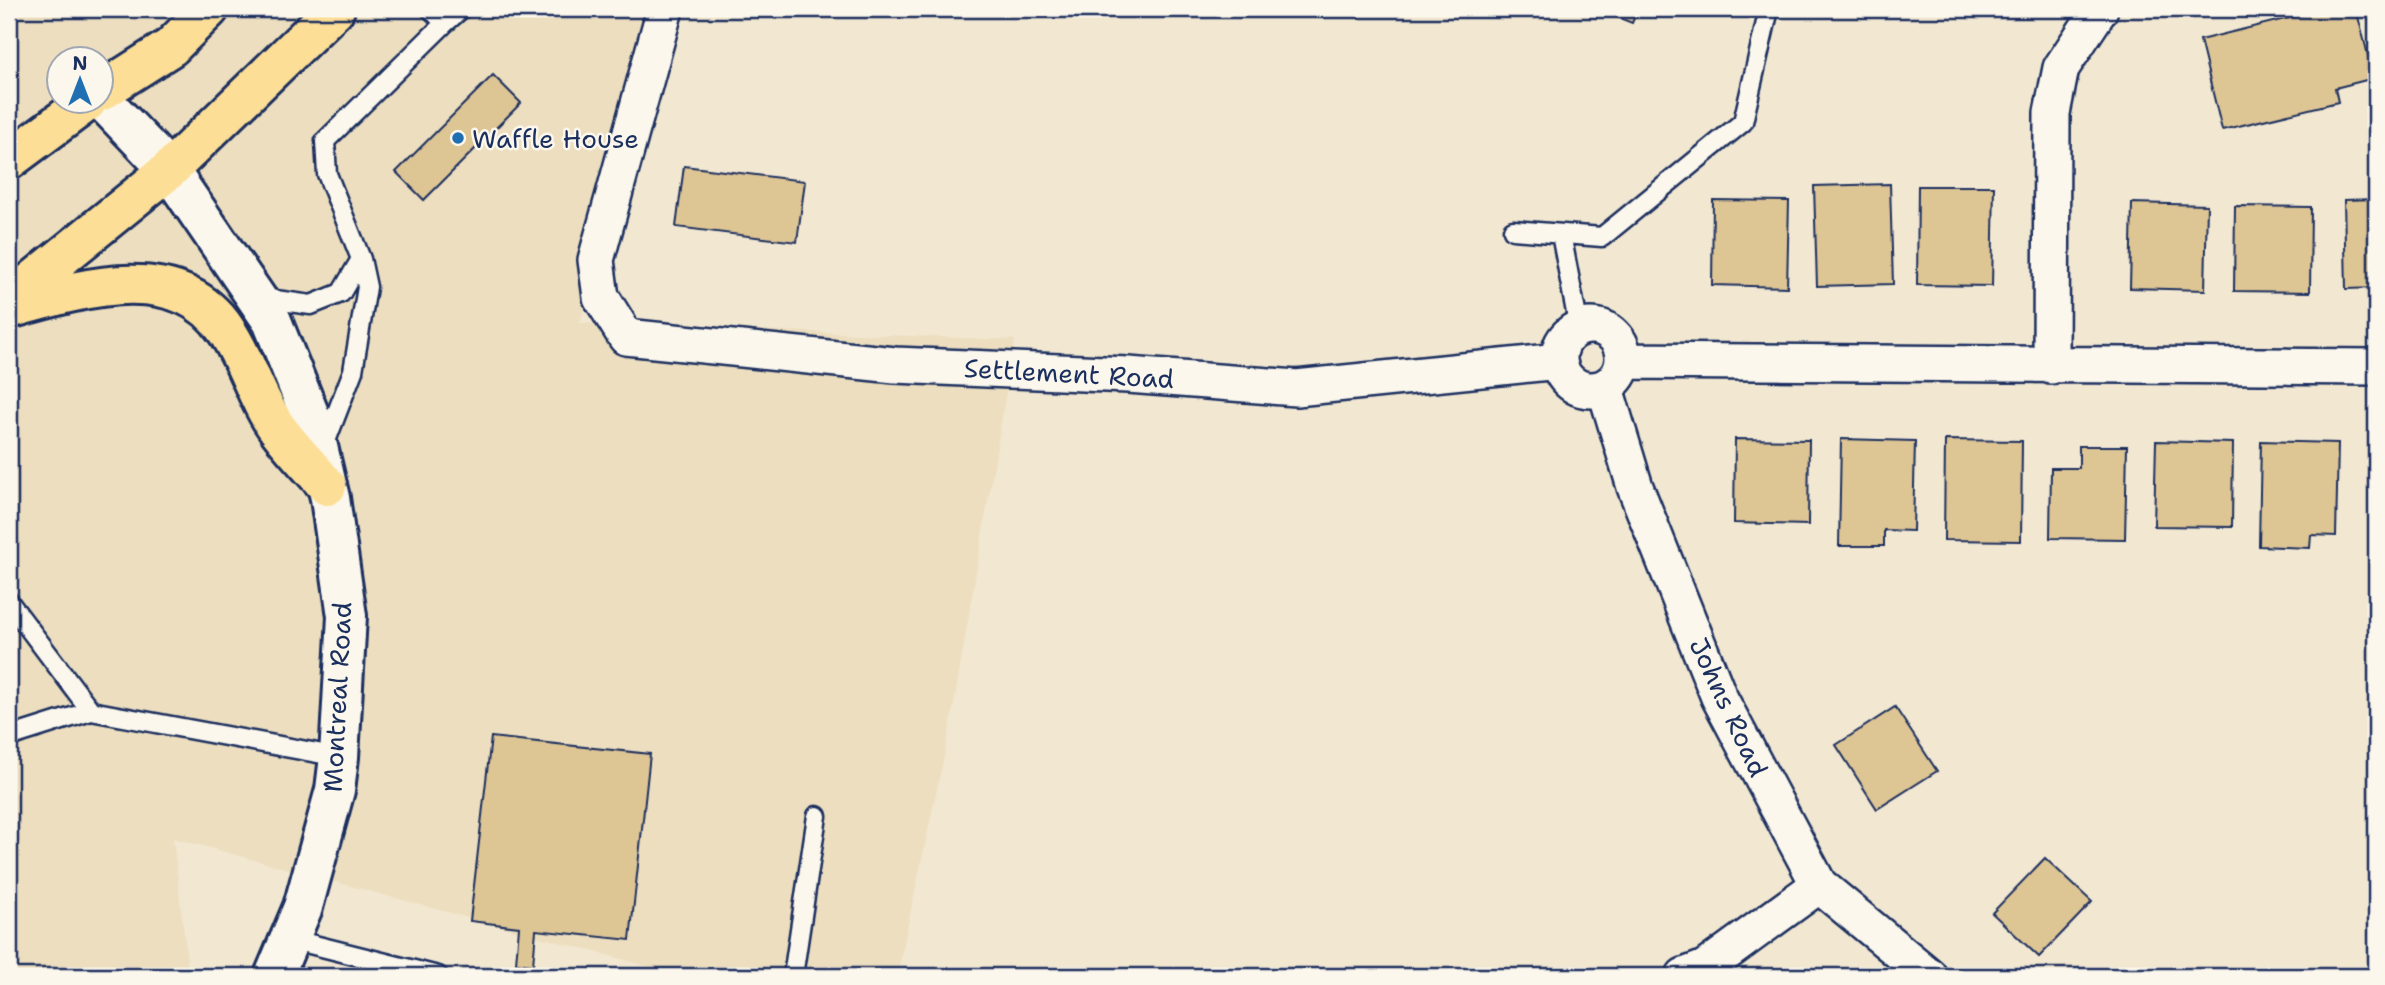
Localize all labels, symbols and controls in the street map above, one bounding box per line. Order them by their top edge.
north arrow [46,46,116,116]
text: N [72,51,88,76]
place label: Waffle House [472,121,639,156]
marker: Waffle House [450,130,466,146]
street label: Settlement Road [963,350,1175,396]
street label: Montreal Road [315,601,359,793]
street label: Johns Road [1682,632,1776,782]

